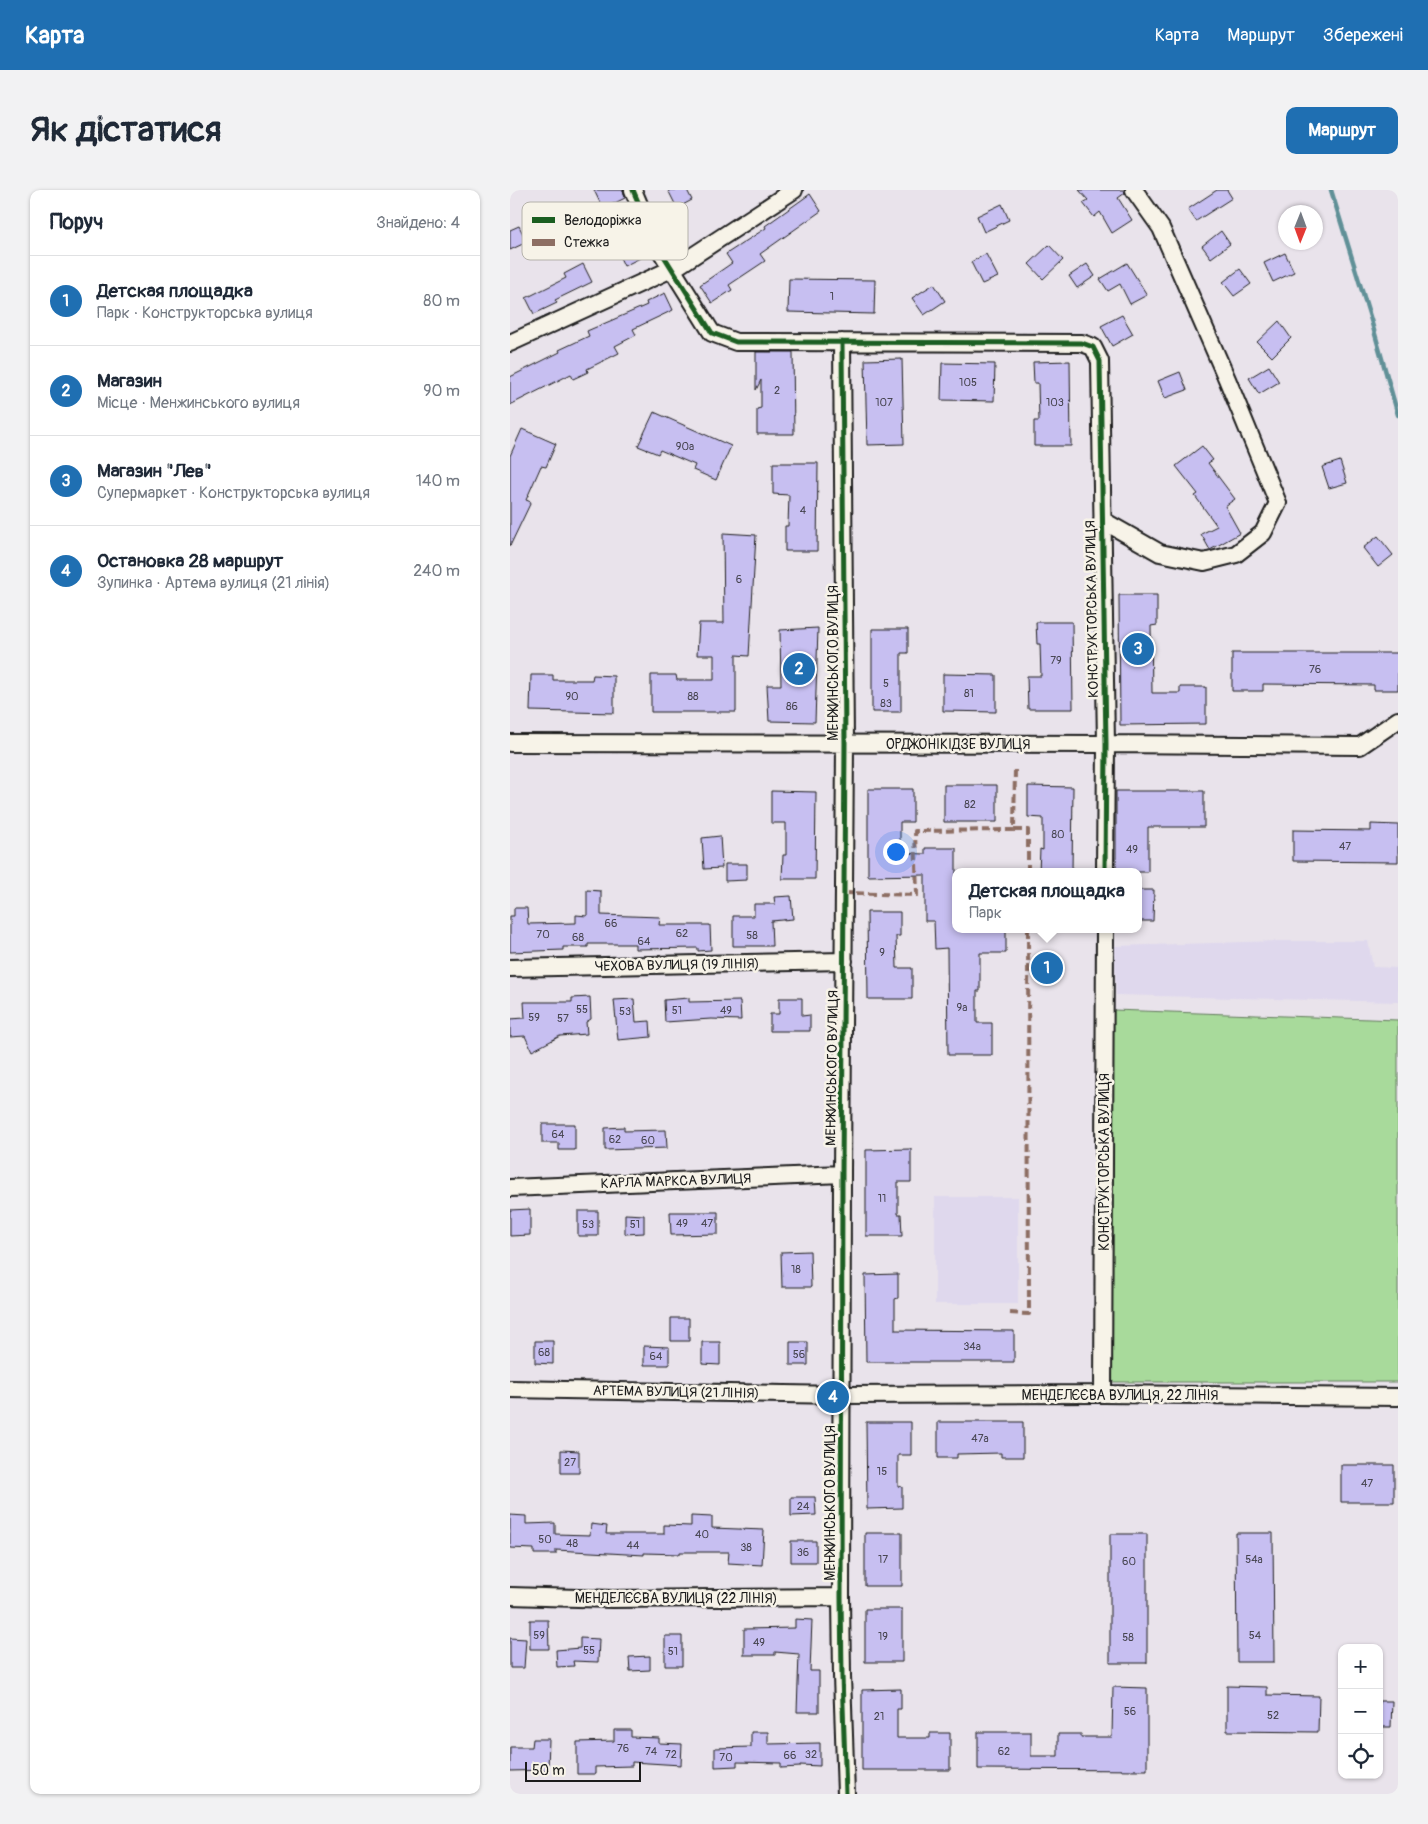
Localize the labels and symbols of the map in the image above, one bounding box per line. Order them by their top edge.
legend [522,202,688,260]
north arrow [1278,205,1323,250]
text: Велодоріжка [564,212,641,229]
text: Стежка [564,234,609,251]
house number: 1 [830,290,834,303]
house number: 105 [959,376,977,389]
house number: 2 [774,384,780,397]
house number: 107 [875,396,893,409]
house number: 103 [1046,396,1064,409]
house number: 90а [676,440,694,453]
house number: 4 [800,504,807,517]
street label: КОНСТРУКТОРСЬКА ВУЛИЦЯ [1082,520,1102,698]
house number: 6 [736,573,742,586]
street label: МЕНЖИНСЬКОГО ВУЛИЦЯ [825,585,842,741]
pin: 3 [1122,630,1154,668]
pin: 2 [783,650,815,688]
house number: 79 [1050,654,1062,667]
house number: 76 [1309,663,1321,676]
house number: 5 [883,677,889,690]
house number: 81 [964,687,974,700]
house number: 90 [565,690,579,703]
house number: 88 [687,690,699,703]
house number: 83 [880,697,892,710]
house number: 86 [786,700,798,713]
street label: ОРДЖОНІКІДЗЕ ВУЛИЦЯ [886,736,1030,753]
house number: 82 [964,798,976,811]
house number: 80 [1051,828,1065,841]
your location [883,839,909,865]
house number: 47 [1339,840,1351,853]
house number: 49 [1126,843,1138,856]
house number: 66 [605,917,617,930]
house number: 62 [676,927,688,940]
house number: 70 [536,928,550,941]
house number: 58 [746,929,758,942]
house number: 68 [572,931,584,944]
house number: 64 [638,935,651,948]
house number: 9 [879,946,885,959]
pin: 1 [1031,949,1063,987]
street label: ЧЕХОВА ВУЛИЦЯ (19 ЛIНIЯ) [595,955,759,975]
street label: МЕНЖИНСЬКОГО ВУЛИЦЯ [822,990,842,1146]
house number: 9а [957,1001,967,1014]
house number: 55 [576,1003,588,1016]
house number: 51 [672,1004,682,1017]
house number: 49 [720,1004,732,1017]
house number: 53 [619,1005,631,1018]
house number: 59 [528,1011,540,1024]
house number: 57 [557,1012,569,1025]
street label: КОНСТРУКТОРСЬКА ВУЛИЦЯ [1096,1073,1113,1251]
house number: 64 [552,1128,565,1141]
house number: 62 [609,1133,621,1146]
house number: 60 [641,1134,655,1147]
street label: КАРЛА МАРКСА ВУЛИЦЯ [600,1170,752,1192]
house number: 11 [878,1192,886,1205]
house number: 49 [676,1217,688,1230]
house number: 47 [701,1217,713,1230]
house number: 53 [582,1218,594,1231]
house number: 51 [630,1218,640,1231]
house number: 18 [791,1263,801,1276]
house number: 34а [963,1340,981,1353]
house number: 68 [538,1346,550,1359]
house number: 56 [793,1348,805,1361]
house number: 64 [650,1350,663,1363]
pin: 4 [817,1378,849,1416]
street label: АРТЕМА ВУЛИЦЯ (21 ЛIНIЯ) [593,1382,759,1402]
street label: МЕНДЕЛЄЄВА ВУЛИЦЯ, 22 ЛІНІЯ [1022,1387,1218,1404]
street label: МЕНЖИНСЬКОГО ВУЛИЦЯ [822,1425,839,1581]
house number: 47а [971,1432,989,1445]
house number: 27 [564,1456,576,1469]
house number: 15 [877,1465,887,1478]
house number: 47 [1361,1477,1373,1490]
house number: 24 [797,1500,810,1513]
house number: 40 [695,1528,709,1541]
house number: 50 [538,1533,552,1546]
house number: 48 [566,1537,578,1550]
house number: 44 [627,1539,640,1552]
house number: 38 [740,1541,752,1554]
house number: 36 [797,1546,809,1559]
house number: 17 [878,1553,888,1566]
house number: 54а [1245,1553,1263,1566]
house number: 60 [1122,1555,1136,1568]
street label: МЕНДЕЛЄЄВА ВУЛИЦЯ (22 ЛIНIЯ) [575,1590,777,1607]
house number: 59 [533,1629,545,1642]
house number: 54 [1249,1629,1262,1642]
house number: 19 [878,1630,888,1643]
house number: 58 [1122,1631,1134,1644]
house number: 49 [753,1636,765,1649]
house number: 55 [583,1644,595,1657]
house number: 51 [668,1645,678,1658]
house number: 56 [1124,1705,1136,1718]
house number: 52 [1267,1709,1279,1722]
house number: 21 [874,1710,884,1723]
house number: 76 [617,1742,629,1755]
house number: 74 [645,1745,658,1758]
house number: 62 [998,1745,1010,1758]
house number: 72 [665,1748,677,1761]
house number: 32 [805,1748,817,1761]
house number: 66 [784,1749,796,1762]
house number: 70 [719,1751,733,1764]
scale bar [525,1759,641,1782]

